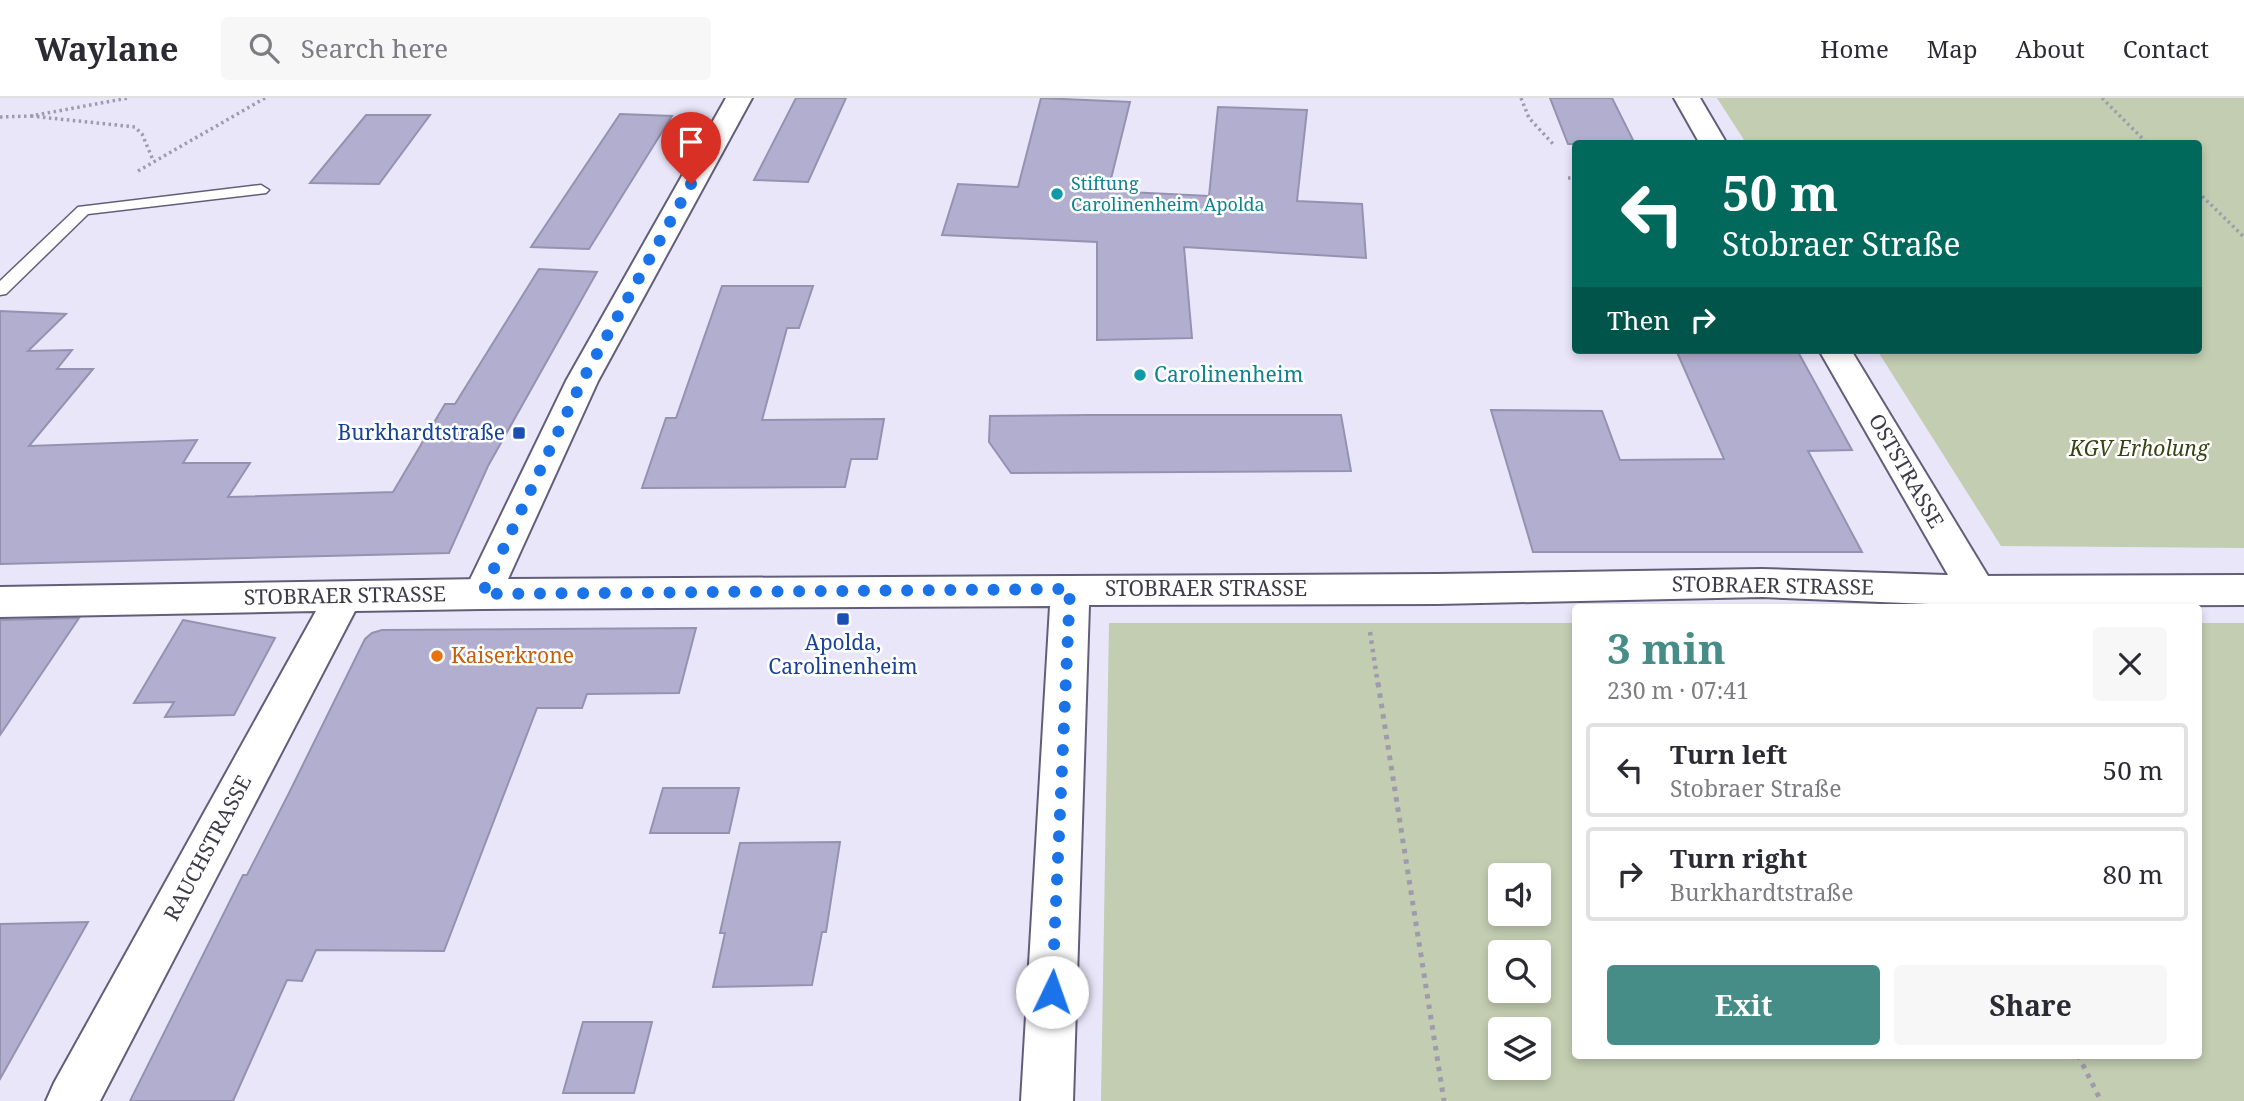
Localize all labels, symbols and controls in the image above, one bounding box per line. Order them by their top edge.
search box [221,17,711,80]
text: Waylane [35,26,179,71]
icon: search [245,29,283,67]
text: Search here [301,30,448,66]
text: Home [1820,32,1889,65]
text: Map [1927,32,1978,65]
text: About [2016,32,2085,65]
text: Contact [2123,32,2209,65]
pin [661,112,721,184]
icon: arrive [672,123,710,161]
text: 50 m [1722,159,1838,225]
icon: left [1607,168,1698,259]
place label: Stiftung Carolinenheim Apolda [1071,171,1265,216]
marker: Stiftung Carolinenheim Apolda [1049,186,1065,202]
text: Stobraer Straße [1722,222,1961,265]
icon: right [1684,301,1722,339]
text: Then [1607,302,1670,338]
place label: Carolinenheim [1154,360,1304,388]
marker: Carolinenheim [1132,367,1148,383]
street label: OSTSTRASSE [1863,408,1951,533]
place label: Burkhardtstraße [337,418,505,446]
marker: Burkhardtstraße [511,425,527,441]
park label: KGV Erholung [2068,434,2210,462]
street label: STOBRAER STRASSE [1672,569,1874,601]
street label: STOBRAER STRASSE [1105,574,1307,602]
street label: STOBRAER STRASSE [244,579,446,611]
marker: Apolda, Carolinenheim [835,611,851,627]
text: 3 min [1607,619,1726,676]
button: close [2093,627,2167,701]
place label: Apolda, Carolinenheim [768,628,918,680]
place label: Kaiserkrone [451,641,574,669]
marker: Kaiserkrone [429,648,445,664]
text: 230 m · 07:41 [1607,674,1749,706]
text: Turn left [1670,736,1787,772]
icon: left [1611,751,1649,789]
text: 50 m [2103,752,2163,788]
street label: RAUCHSTRASSE [157,770,257,925]
text: Stobraer Straße [1670,772,1842,804]
text: Turn right [1670,840,1807,876]
icon: right [1611,855,1649,893]
text: 80 m [2103,856,2163,892]
map controls [1488,863,1551,1080]
button: sound [1488,863,1551,926]
text: Burkhardtstraße [1670,876,1854,908]
button: search [1488,940,1551,1003]
position arrow [1015,955,1089,1029]
button: Exit [1607,965,1880,1045]
button: Share [1894,965,2167,1045]
button: layers [1488,1017,1551,1080]

